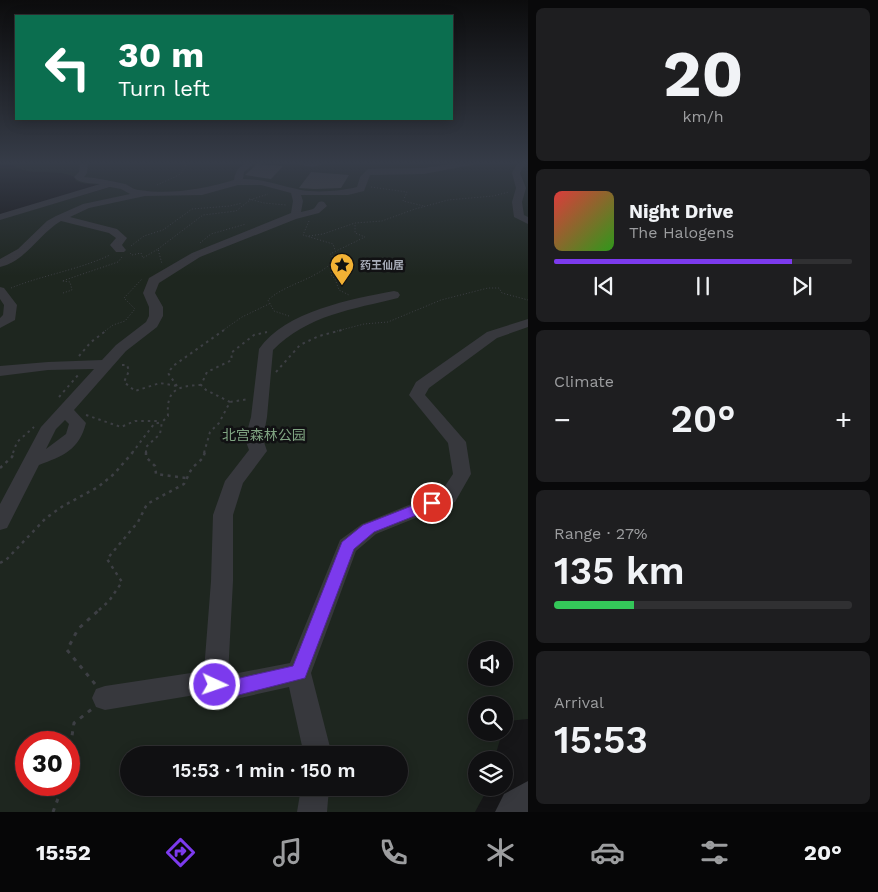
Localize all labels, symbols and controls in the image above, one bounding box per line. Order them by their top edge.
text: 30 m [118,34,204,76]
icon: left [35,35,100,100]
text: 20 [663,36,743,112]
text: Turn left [118,76,210,101]
text: km/h [682,107,724,126]
text: Night Drive [629,200,734,223]
text: The Halogens [629,223,734,242]
place icon: 药王仙居 [329,252,355,286]
place label: 药王仙居 [360,259,404,272]
icon: previous [590,272,618,300]
icon: pause [689,272,717,300]
icon: next [788,272,816,300]
text: Climate [554,372,614,391]
text: 20° [671,397,735,441]
text: − [554,403,571,436]
text: + [835,403,852,436]
park label: 北宫森林公园 [222,427,306,443]
pin [411,482,453,524]
icon: arrive [418,489,446,517]
text: Range · 27% [554,524,648,543]
text: 135 km [554,549,685,593]
map controls [468,641,513,796]
button: sound [468,641,513,686]
position arrow [188,658,240,710]
text: Arrival [554,693,604,712]
button: search [468,696,513,741]
text: 15:53 [554,718,648,762]
speed limit sign: 30 [15,731,80,796]
button: layers [468,751,513,796]
text: 15:53 · 1 min · 150 m [172,759,356,782]
icon: directions [163,835,198,870]
icon: music [270,835,305,870]
icon: phone [376,835,411,870]
icon: climate [483,835,518,870]
icon: car [590,835,625,870]
icon: filters [697,835,732,870]
text: 15:52 [36,840,91,865]
text: 20° [804,840,842,865]

